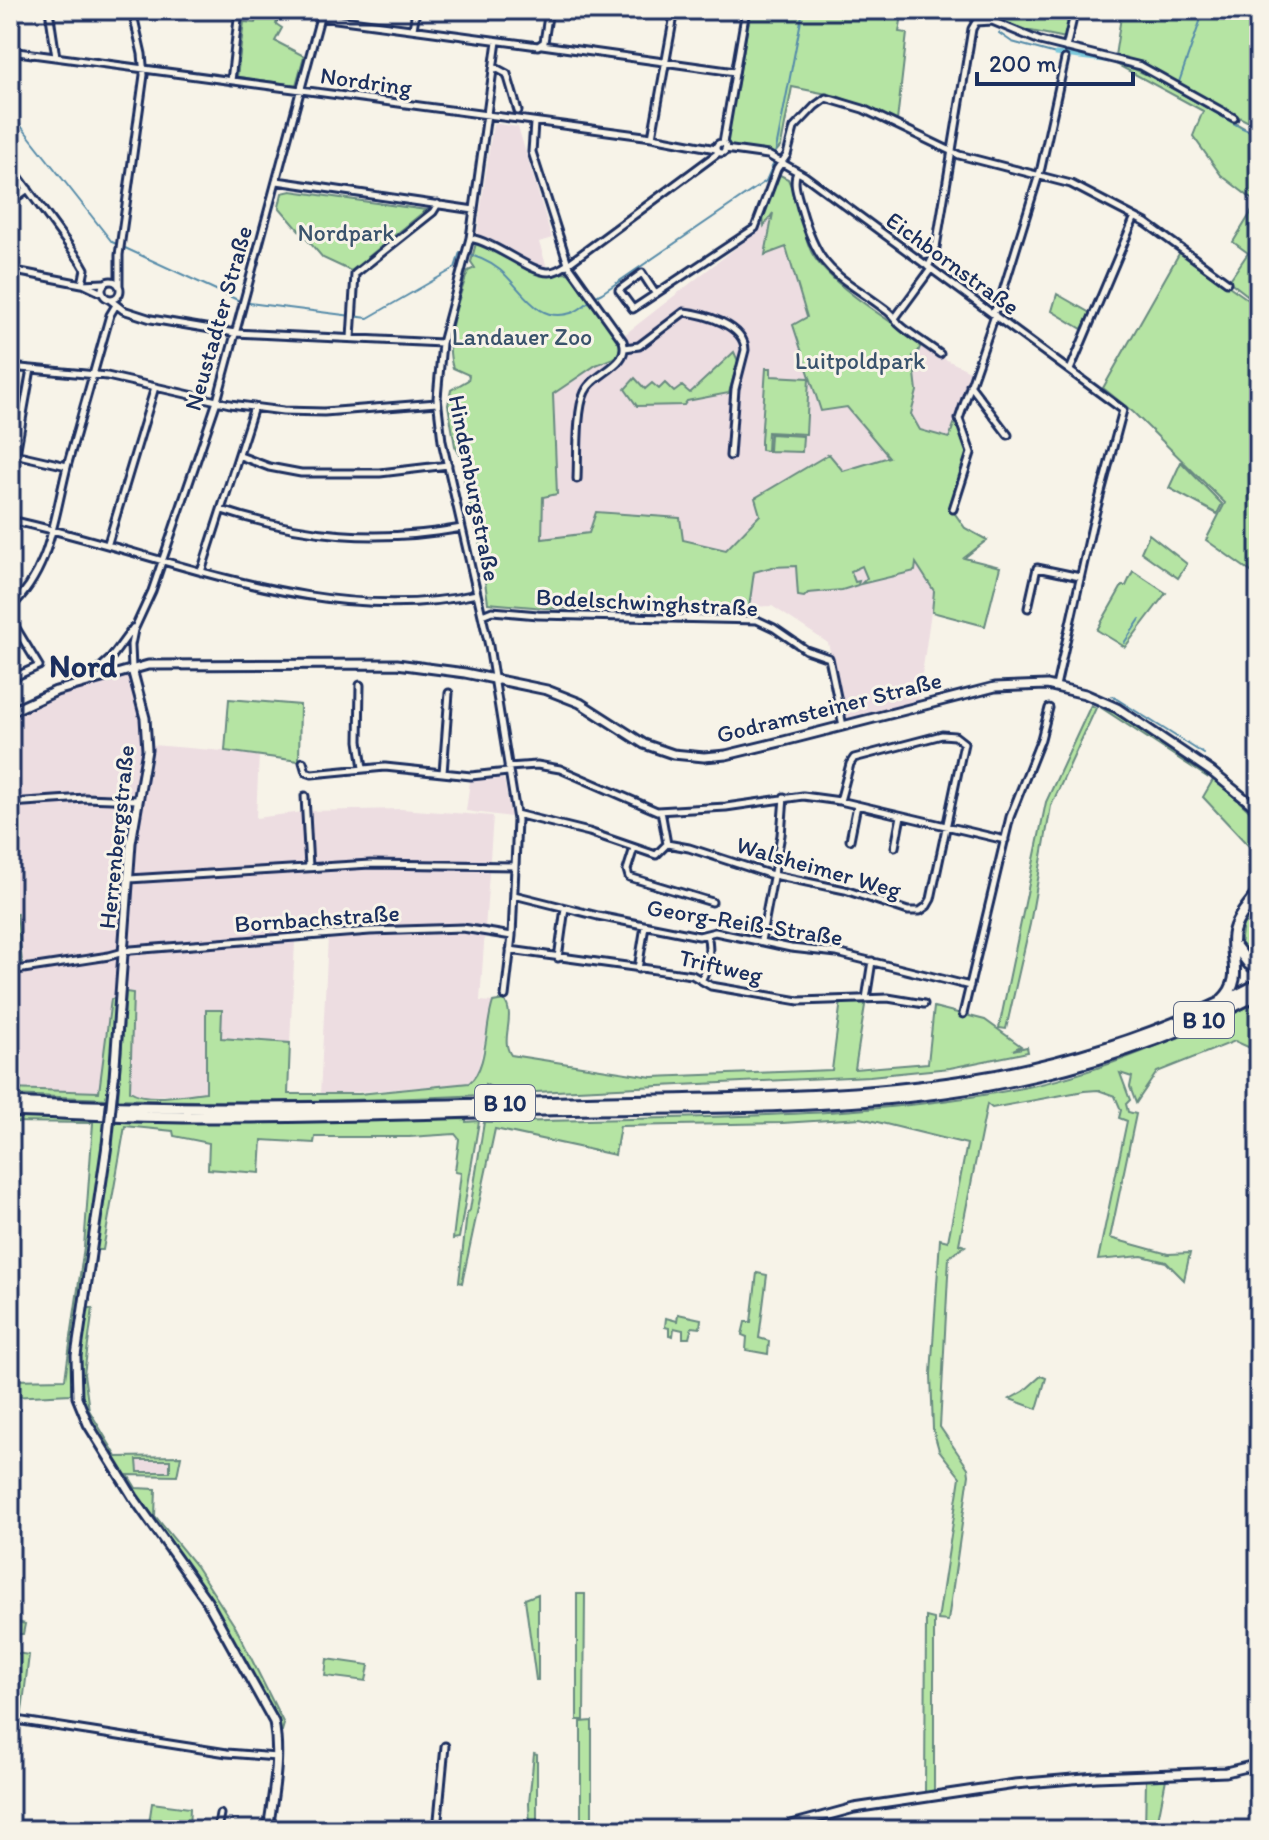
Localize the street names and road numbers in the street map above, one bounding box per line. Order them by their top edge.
street label: Nordring [318,60,415,102]
street label: Eichbornstraße [881,205,1025,321]
street label: Neustadter Straße [178,222,258,414]
street label: Hindenburgstraße [443,392,507,584]
street label: Bodelschwinghstraße [535,582,759,622]
street label: Godramsteiner Straße [713,665,945,749]
street label: Herrenbergstraße [92,744,140,930]
street label: Walsheimer Weg [733,830,905,905]
street label: Georg-Reiß-Straße [645,892,845,952]
street label: Bornbachstraße [233,898,401,938]
street label: Triftweg [676,942,766,990]
road number: B 10 [1174,1002,1234,1038]
road number: B 10 [475,1085,535,1121]

